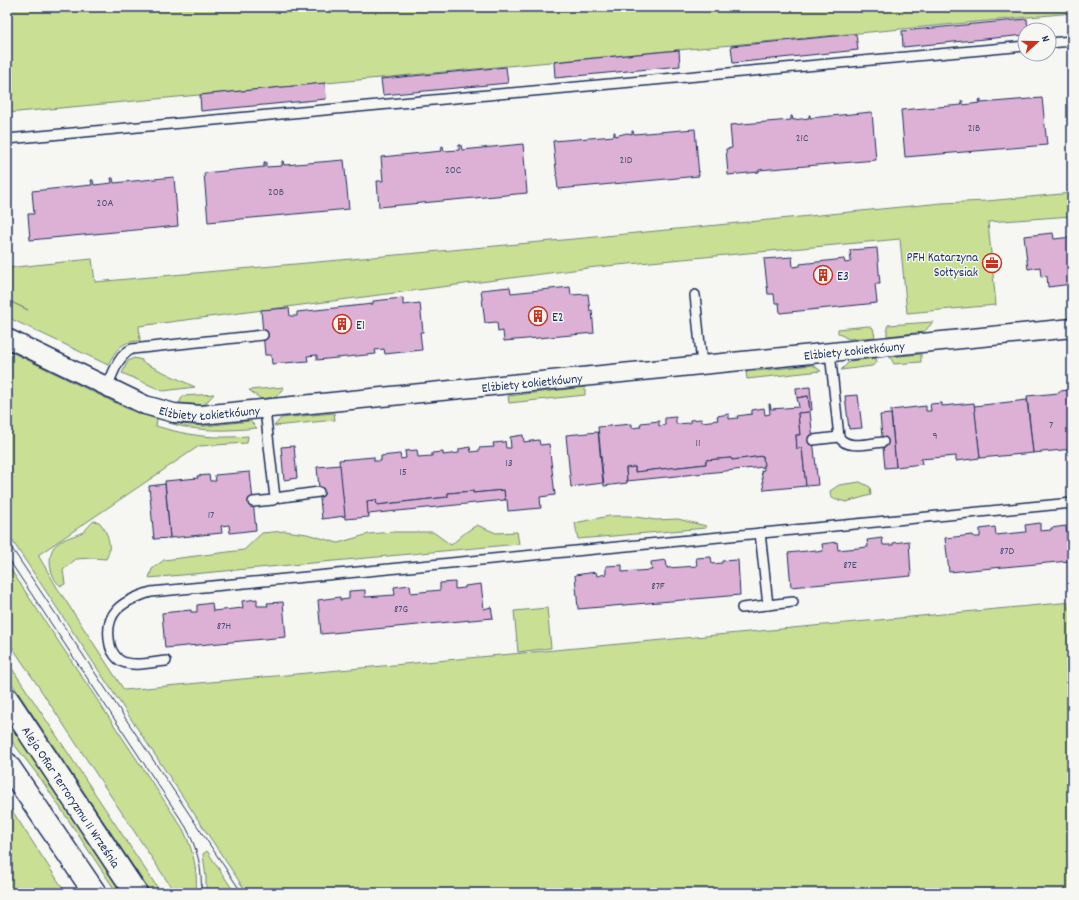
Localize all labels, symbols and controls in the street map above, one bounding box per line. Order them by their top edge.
north arrow [1017,22,1057,62]
text: N [1036,34,1053,45]
house number: 21B [968,121,980,137]
house number: 21C [796,131,809,147]
house number: 21D [620,153,633,169]
house number: 20C [445,163,462,179]
house number: 20B [268,185,284,201]
house number: 20A [97,196,113,212]
place label: PFH Katarzyna Sołtysiak [907,249,979,283]
office icon: PFH Katarzyna Sołtysiak [981,252,1003,274]
building icon: E3 [812,264,834,286]
place label: E3 [837,268,849,287]
building icon: E2 [527,305,549,327]
place label: E2 [552,309,564,328]
building icon: E1 [331,313,353,335]
place label: E1 [356,317,365,336]
street label: Elżbiety Łokietkówny [803,338,906,367]
street label: Elżbiety Łokietkówny [481,370,584,399]
street label: Elżbiety Łokietkówny [156,402,262,427]
house number: 7 [1049,418,1053,434]
house number: 9 [932,429,938,445]
house number: 11 [696,436,700,452]
house number: 13 [505,456,513,472]
house number: 15 [399,465,407,481]
house number: 17 [208,508,214,524]
house number: 87D [1000,544,1014,560]
house number: 87E [843,558,857,574]
house number: 87F [651,579,665,595]
house number: 87G [394,602,409,618]
house number: 87H [217,619,231,635]
street label: Aleja Ofiar Terroryzmu 11 Września [16,723,124,873]

